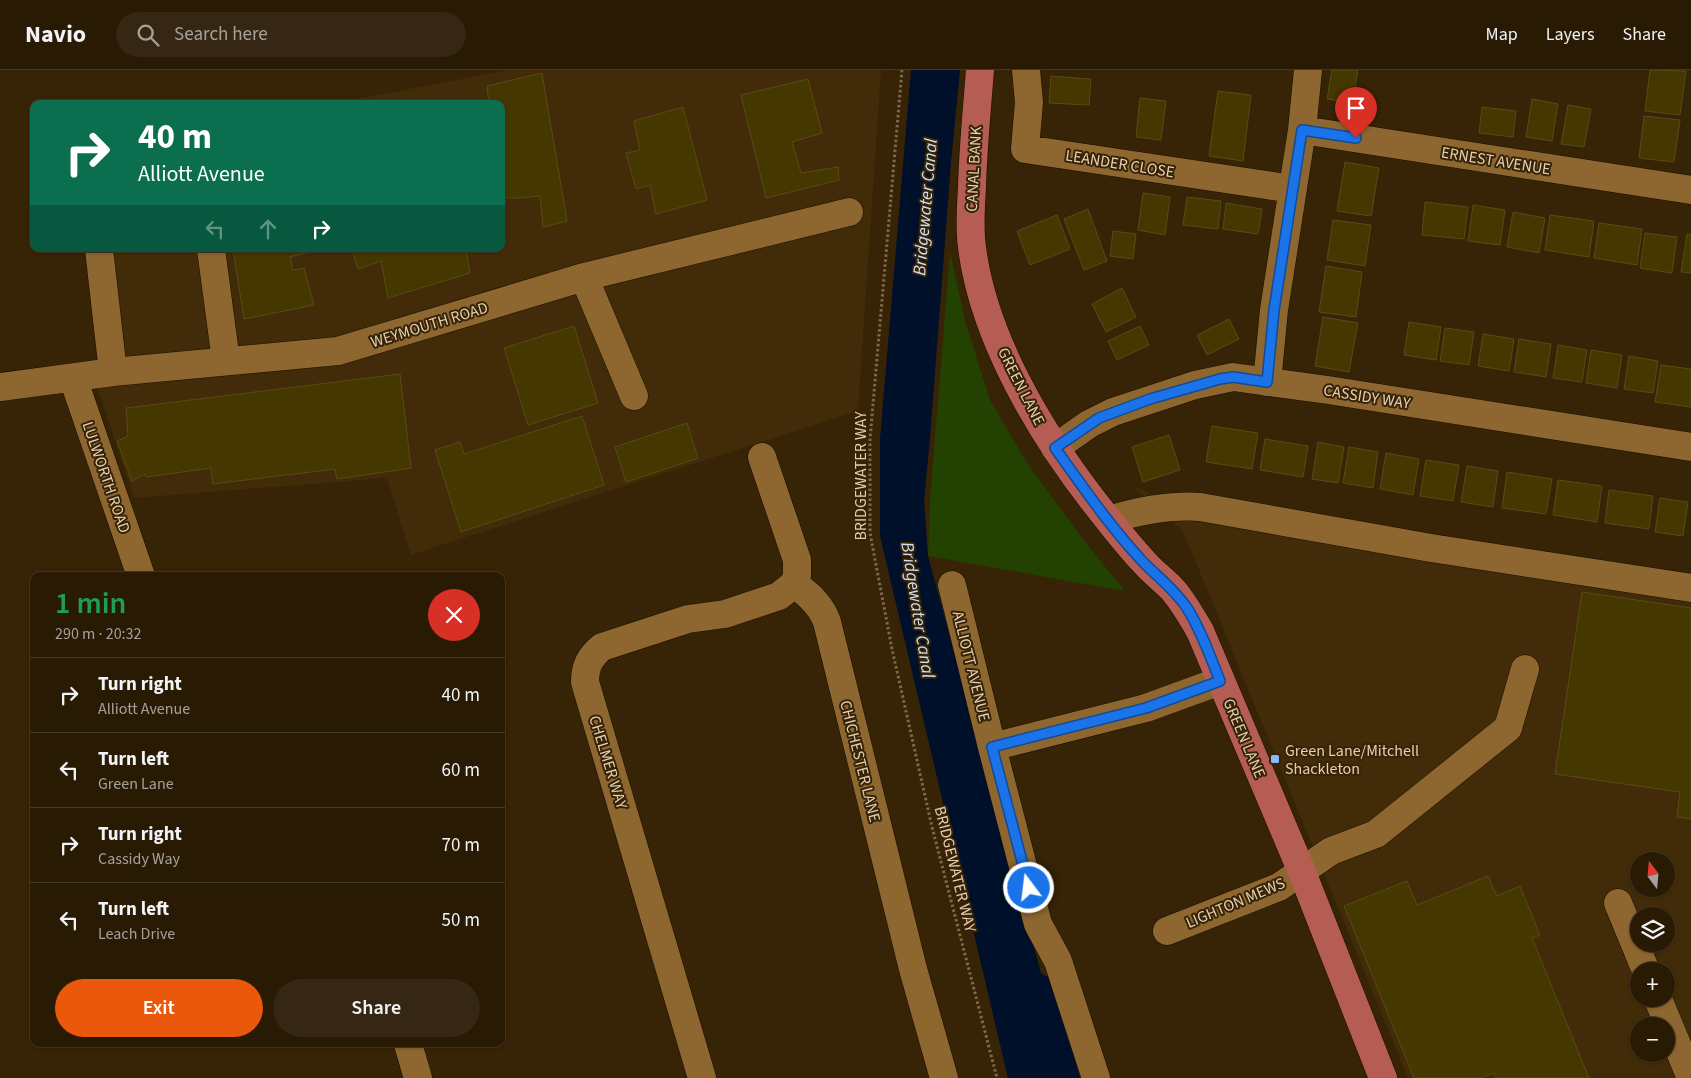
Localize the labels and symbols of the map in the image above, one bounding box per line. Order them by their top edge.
pin [1335,87,1377,138]
street label: CANAL BANK [961,125,987,212]
water label: Bridgewater Canal [907,137,944,277]
street label: ERNEST AVENUE [1440,141,1552,181]
street label: LEANDER CLOSE [1064,145,1176,183]
street label: WEYMOUTH ROAD [368,297,491,353]
street label: GREEN LANE [992,344,1050,429]
street label: CASSIDY WAY [1322,379,1412,415]
street label: BRIDGEWATER WAY [850,411,872,541]
street label: LULWORTH ROAD [77,419,136,536]
water label: Bridgewater Canal [894,540,941,681]
street label: ALLIOTT AVENUE [947,609,995,724]
street label: GREEN LANE [1217,695,1271,782]
street label: CHICHESTER LANE [834,698,886,824]
street label: CHELMER WAY [583,713,633,812]
place label: Green Lane/Mitchell Shackleton [1285,740,1419,780]
marker: Green Lane/Mitchell Shackleton [1269,753,1281,765]
street label: BRIDGEWATER WAY [929,804,981,935]
north arrow [1630,852,1675,898]
position arrow [1002,861,1054,913]
street label: LIGHTON MEWS [1182,872,1288,934]

